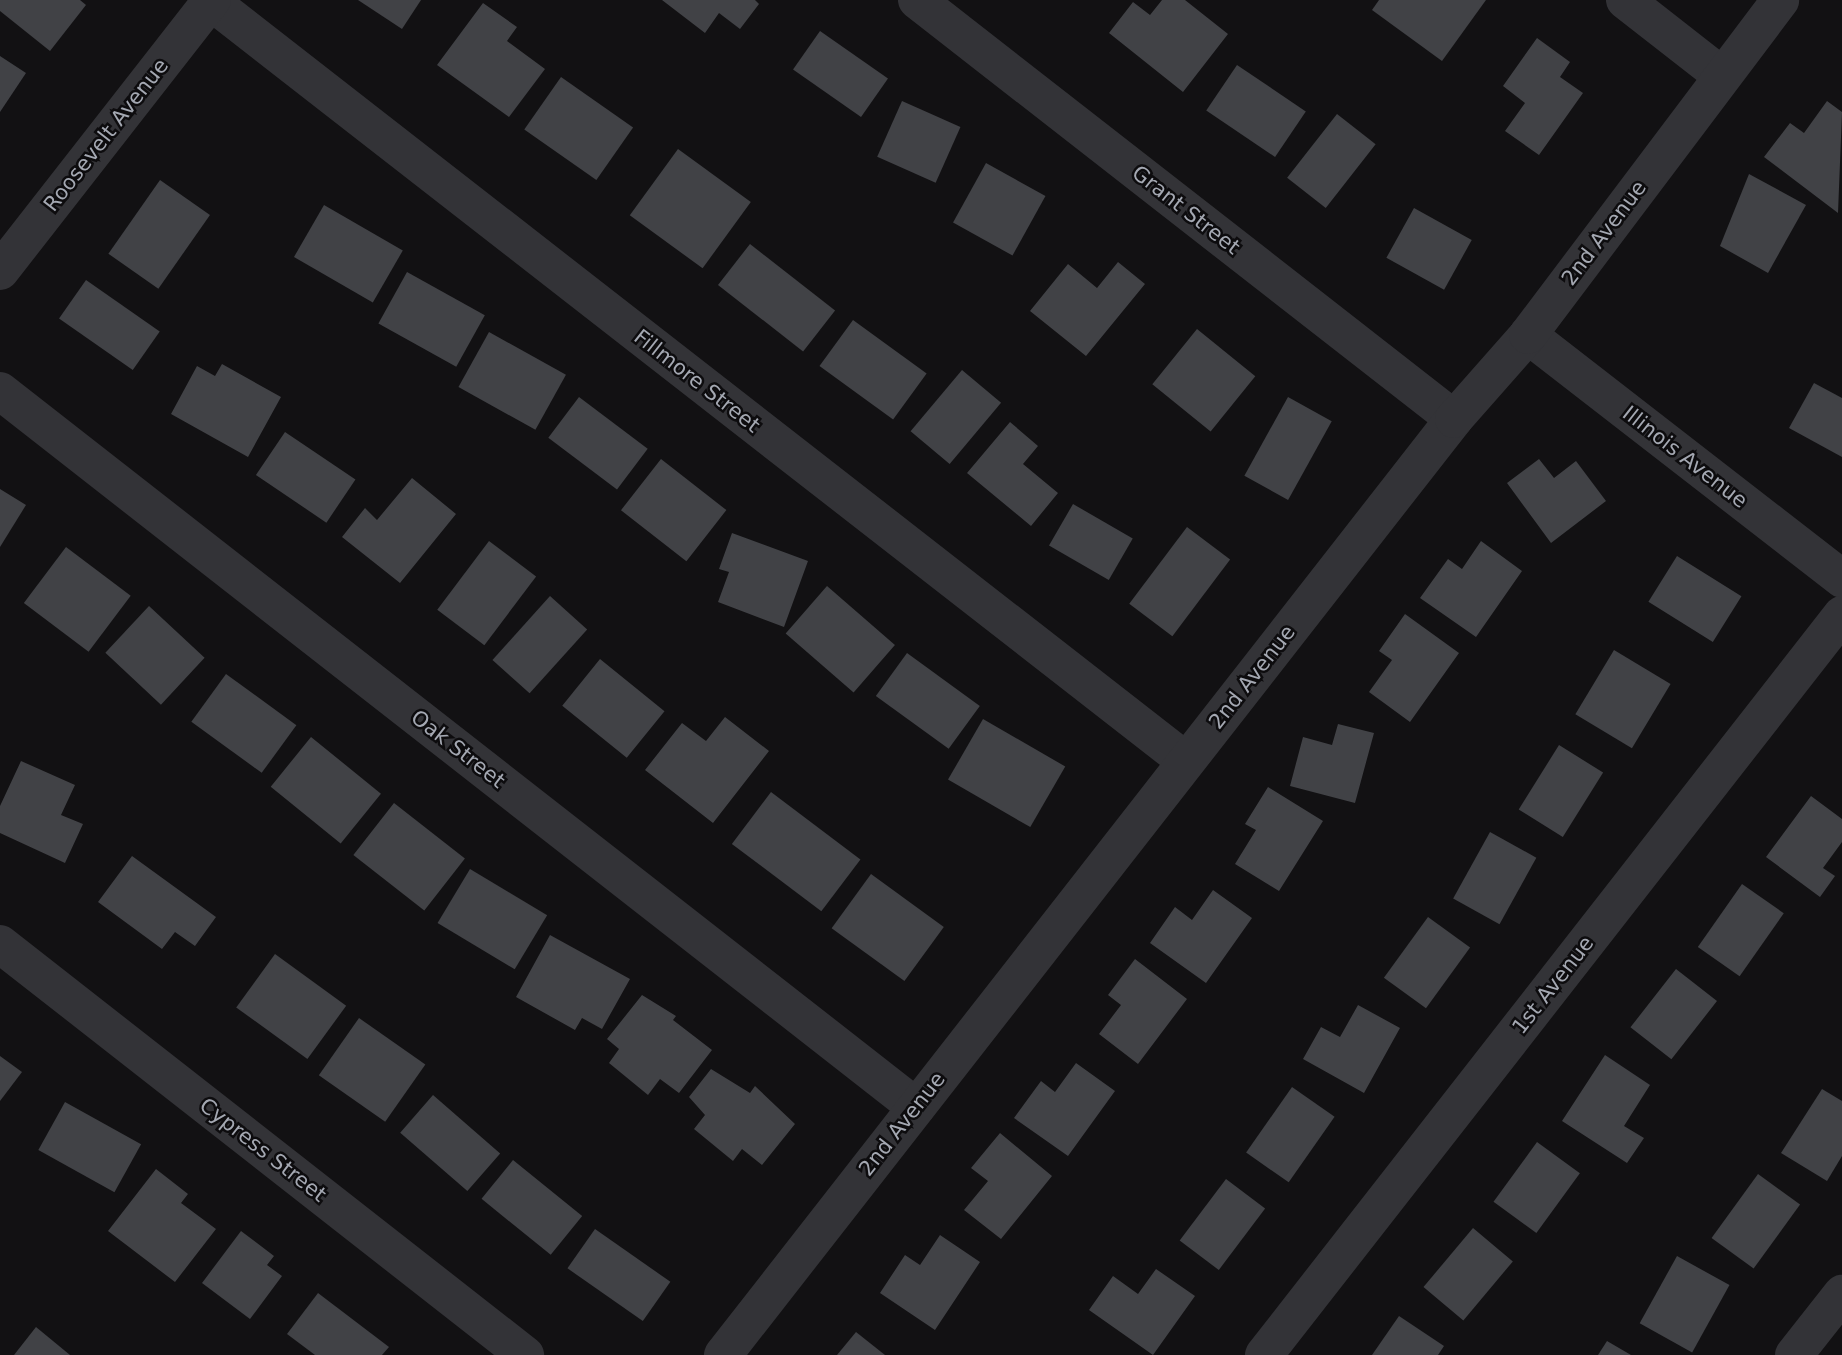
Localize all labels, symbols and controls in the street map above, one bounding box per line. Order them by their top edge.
street label: Roosevelt Avenue [38,53,174,217]
street label: Grant Street [1127,160,1245,260]
street label: 2nd Avenue [1556,176,1652,290]
street label: Fillmore Street [629,324,765,438]
street label: Illinois Avenue [1618,400,1752,514]
street label: 2nd Avenue [1204,620,1300,734]
street label: Oak Street [406,705,510,793]
street label: 1st Avenue [1507,931,1599,1039]
street label: 2nd Avenue [854,1067,950,1181]
street label: Cypress Street [195,1093,331,1207]

